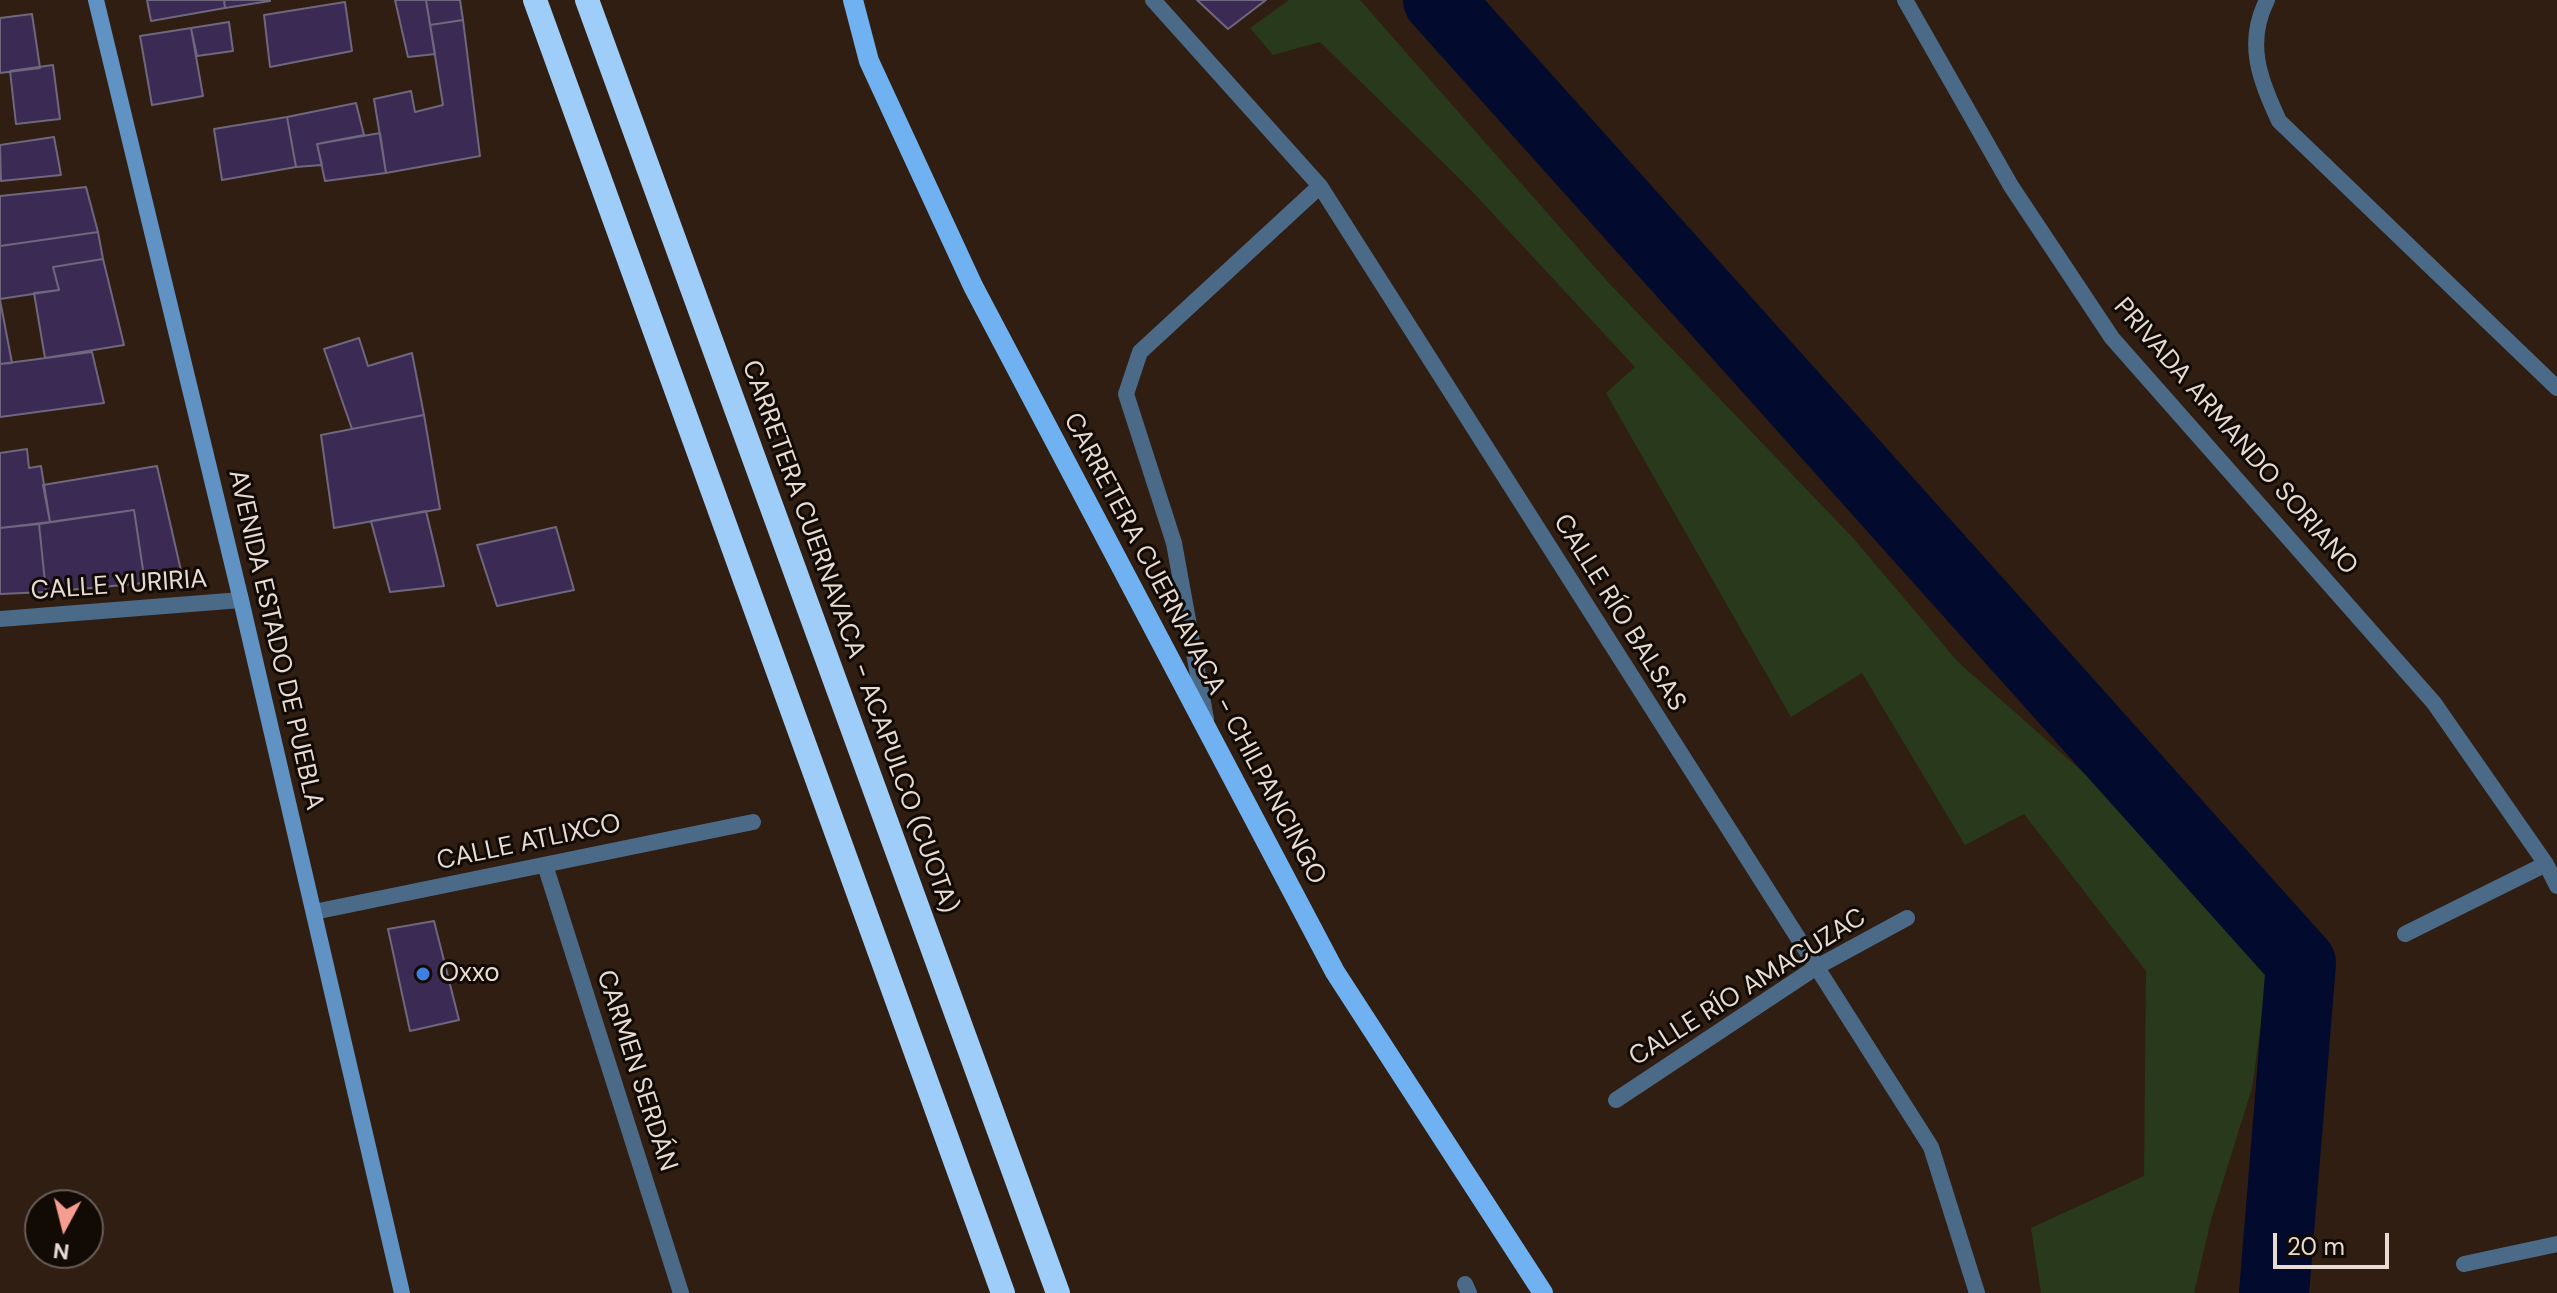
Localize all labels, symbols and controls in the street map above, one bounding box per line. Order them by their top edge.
street label: PRIVADA ARMANDO SORIANO [2106,292,2364,582]
street label: CARRETERA CUERNAVACA - ACAPULCO (CUOTA) [734,356,964,918]
street label: CARRETERA CUERNAVACA - CHILPANCINGO [1056,408,1332,890]
street label: AVENIDA ESTADO DE PUEBLA [221,467,329,813]
street label: CALLE RÍO BALSAS [1546,509,1692,717]
street label: CALLE YURIRIA [30,564,208,608]
street label: CALLE ATLIXCO [434,808,624,878]
street label: CALLE RÍO AMACUZAC [1624,902,1872,1074]
place label: Oxxo [439,958,500,990]
marker: Oxxo [414,965,432,983]
street label: CARMEN SERDÁN [589,967,683,1175]
north arrow [24,1189,104,1269]
scale bar [2277,1217,2393,1267]
text: 20 m [2287,1231,2345,1262]
text: N [52,1236,71,1267]

